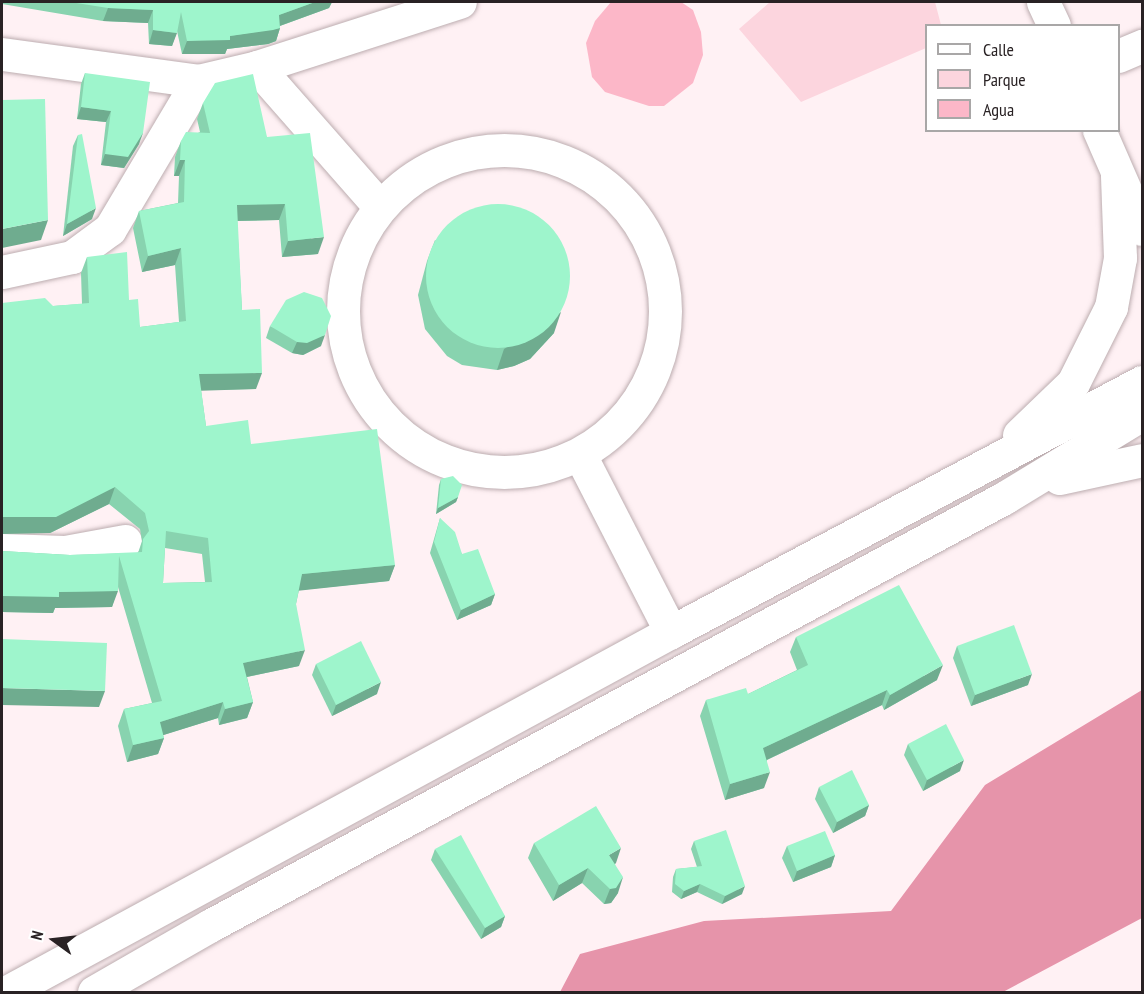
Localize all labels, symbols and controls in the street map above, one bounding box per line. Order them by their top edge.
legend [925,24,1120,132]
text: Calle [983,38,1014,61]
text: Parque [983,68,1026,91]
text: Agua [983,98,1014,121]
north arrow [24,910,84,970]
text: N [26,929,47,942]

